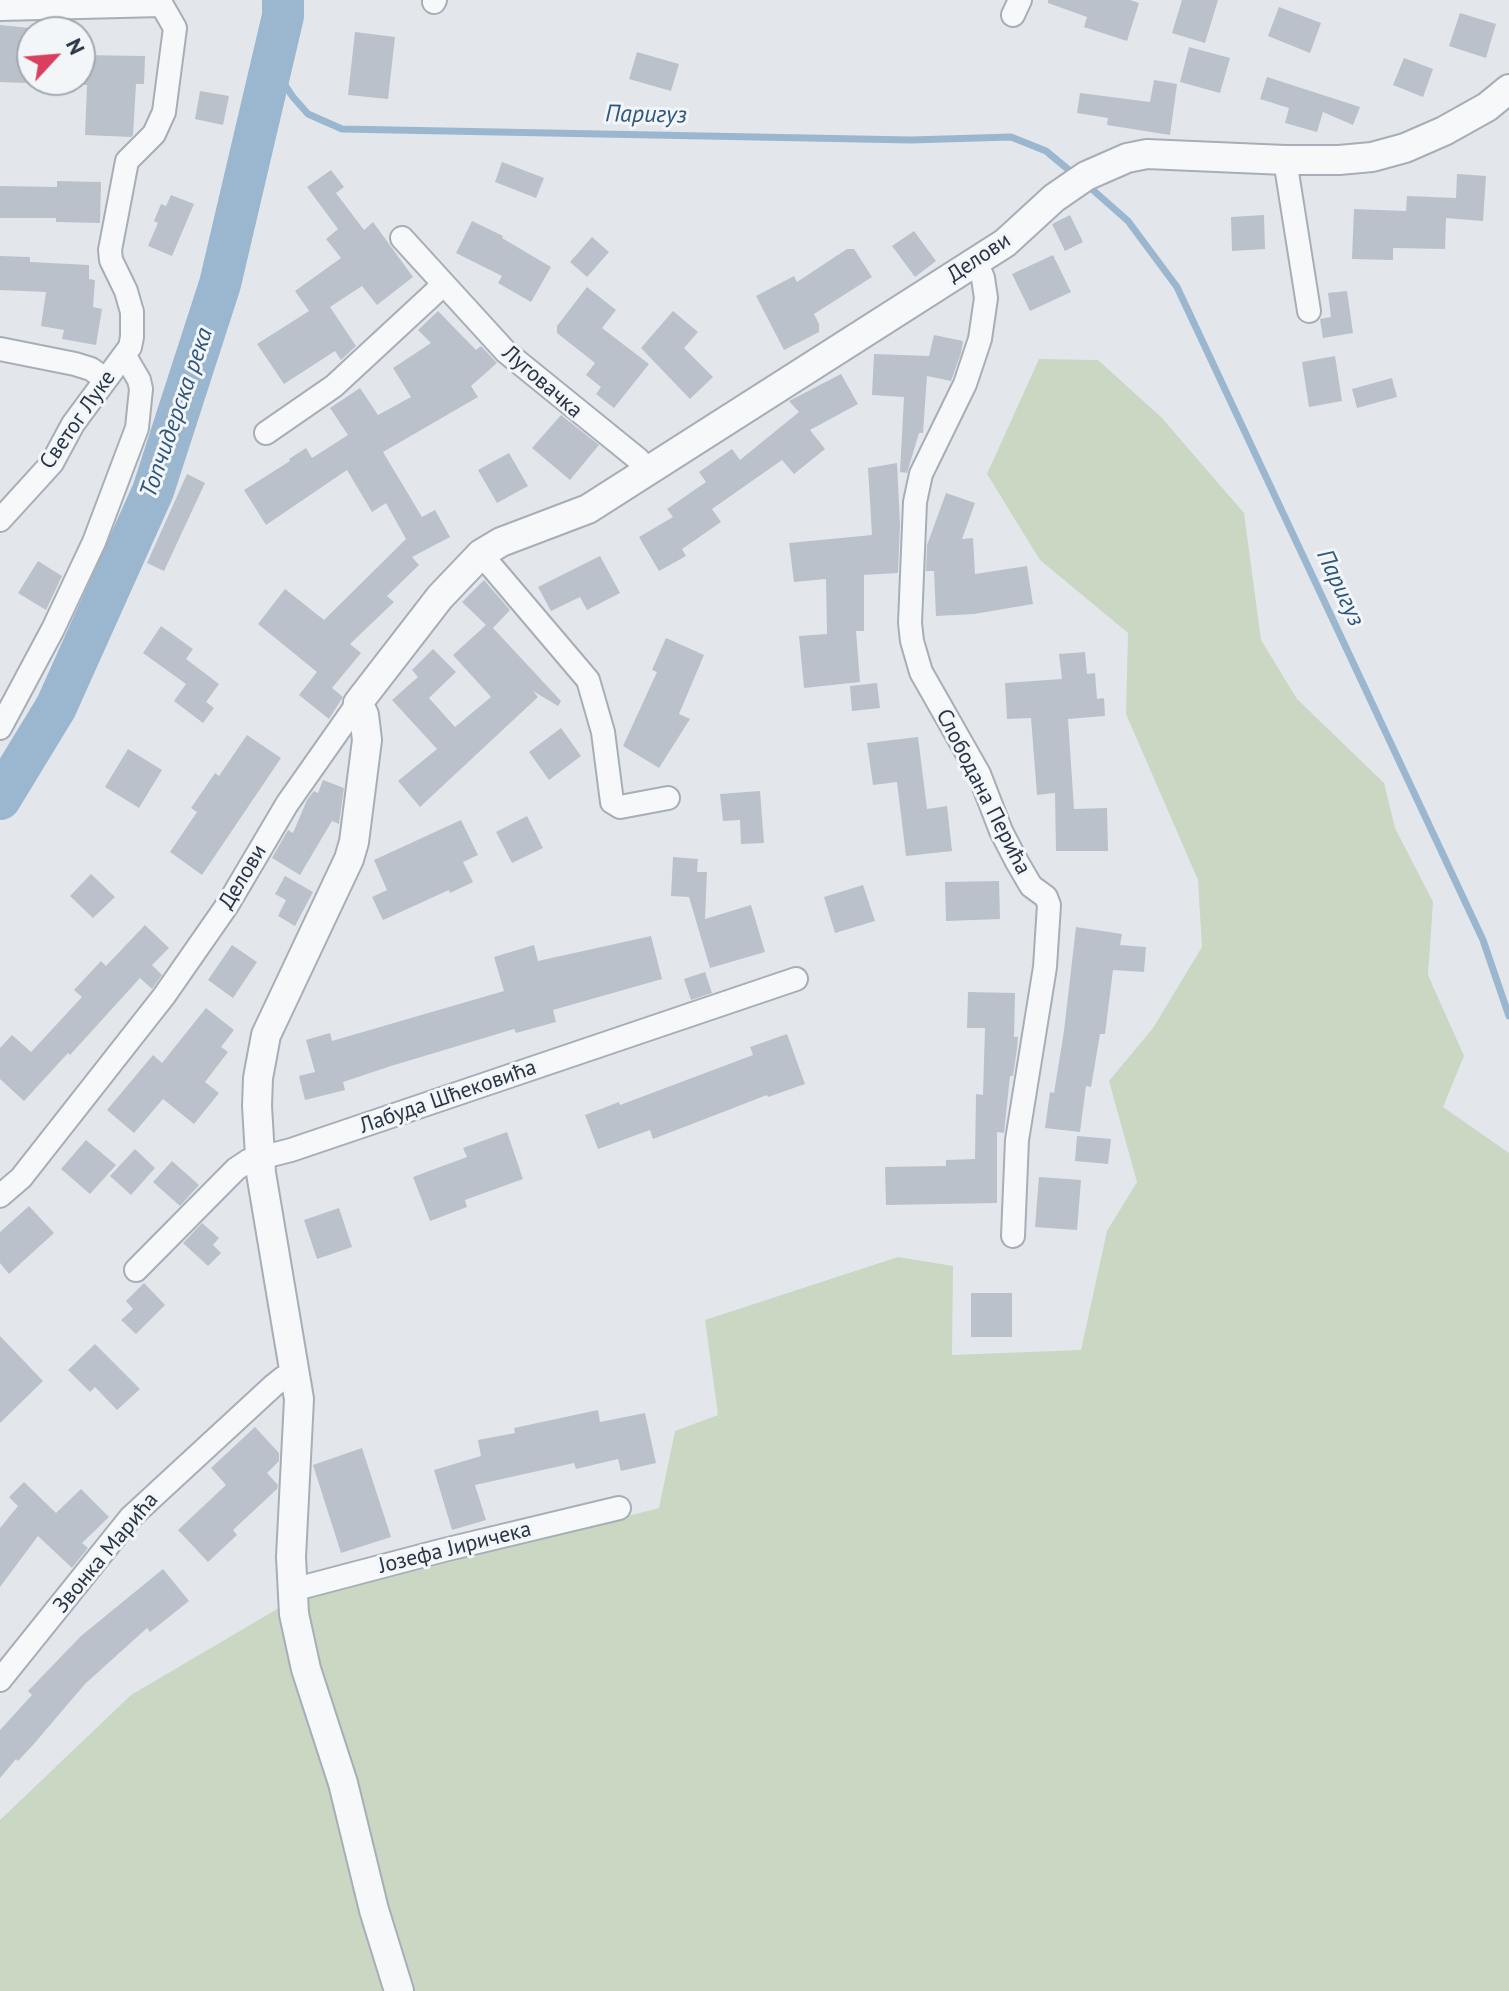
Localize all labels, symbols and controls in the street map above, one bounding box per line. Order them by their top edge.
north arrow [16,16,96,96]
text: N [60,34,92,59]
water label: Паригуз [605,100,687,130]
street label: Делови [942,227,1016,289]
water label: Топчидерска река [134,324,220,502]
street label: Луговачка [496,340,588,424]
street label: Светог Луке [34,366,122,474]
water label: Паригуз [1310,545,1370,631]
street label: Слободана Перића [930,705,1036,879]
street label: Делови [213,840,273,914]
street label: Лабуда Шћековића [356,1054,540,1140]
street label: Звонка Марића [48,1487,164,1619]
street label: Јозефа Јиричека [376,1516,534,1580]

